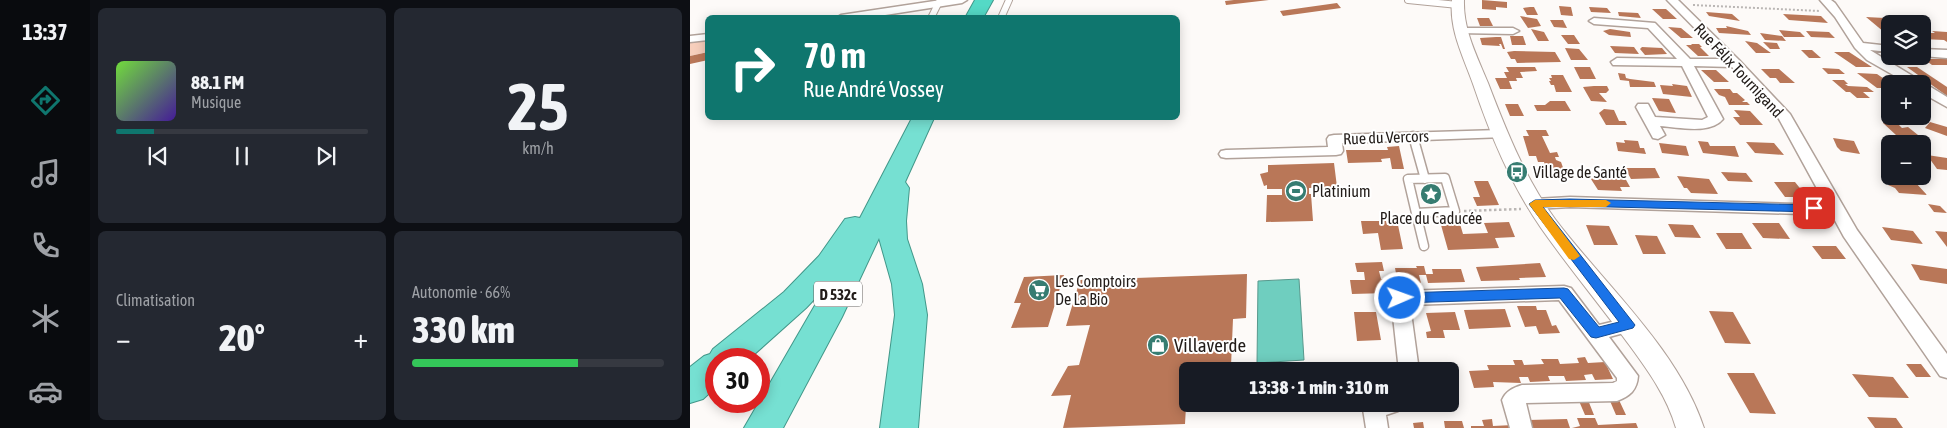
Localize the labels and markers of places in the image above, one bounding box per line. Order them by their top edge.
bus stop icon: Village de Santé [1505,160,1529,184]
place label: Village de Santé [1533,163,1627,182]
sports icon: Platinium [1284,179,1308,203]
place label: Platinium [1312,182,1371,200]
place icon: Place du Caducée [1419,182,1443,206]
pin [1793,187,1835,229]
place label: Place du Caducée [1380,209,1482,227]
place label: Les Comptoirs De La Bio [1055,272,1136,308]
supermarket icon: Les Comptoirs De La Bio [1027,278,1051,302]
shop icon: Villaverde [1146,333,1170,357]
place label: Villaverde [1174,334,1246,356]

